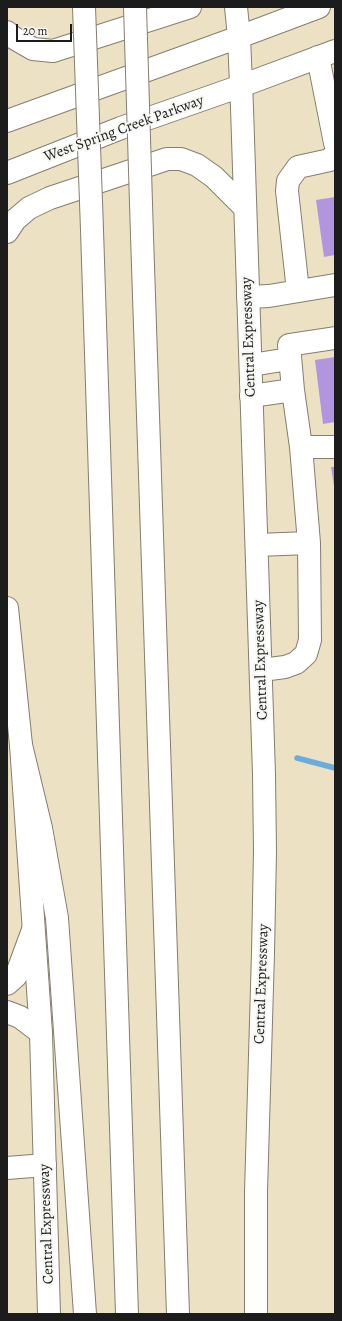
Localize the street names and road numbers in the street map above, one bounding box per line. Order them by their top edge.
street label: West Spring Creek Parkway [42,92,206,166]
street label: Central Expressway [238,277,260,397]
street label: Central Expressway [250,600,272,720]
street label: Central Expressway [251,924,273,1044]
street label: Central Expressway [36,1164,58,1284]

